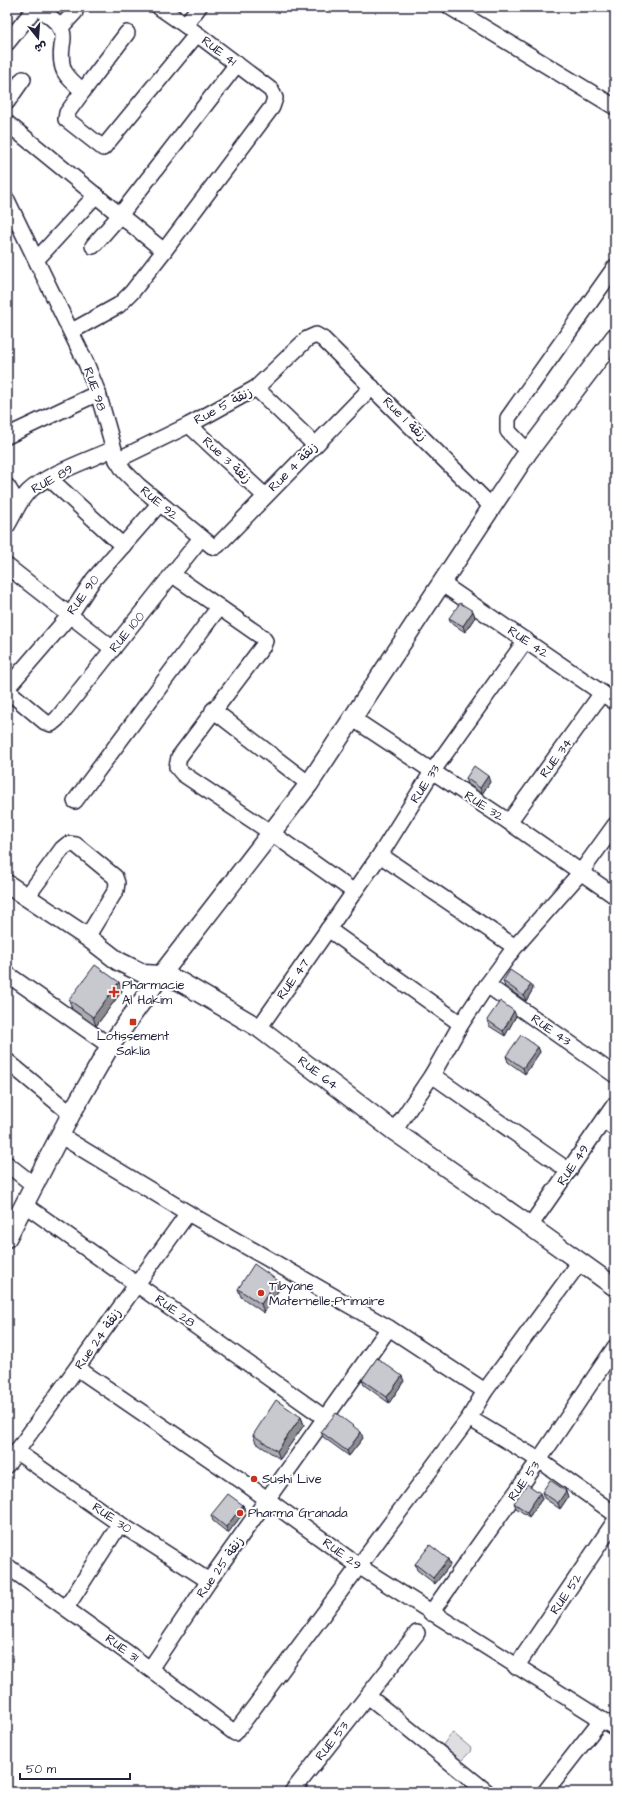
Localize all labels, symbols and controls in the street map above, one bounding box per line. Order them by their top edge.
north arrow [18,18,58,58]
street label: RUE 41 [198,32,241,70]
text: ش [33,38,49,56]
street label: RUE 98 [79,365,111,414]
street label: Rue 5 زنقة [191,383,255,429]
street label: Rue 1 زنقة [379,393,431,445]
street label: Rue 3 زنقة [198,433,256,487]
street label: Rue 4 زنقة [264,438,322,496]
street label: RUE 89 [28,460,76,498]
street label: RUE 92 [136,482,182,524]
street label: RUE 90 [62,571,104,619]
street label: RUE 100 [105,608,149,656]
street label: RUE 42 [504,622,552,663]
street label: RUE 34 [536,734,577,781]
street label: RUE 33 [406,761,444,807]
street label: RUE 32 [461,787,508,826]
street label: RUE 47 [272,955,314,1003]
place label: Pharmacie Al Hakim [122,976,184,1009]
marker: Pharmacie Al Hakim [109,987,119,997]
street label: RUE 43 [527,1010,575,1050]
marker: Lotissement Saklia [128,1017,138,1027]
place label: Lotissement Saklia [97,1027,170,1060]
street label: RUE 64 [294,1052,342,1094]
street label: RUE 49 [553,1141,593,1189]
place label: Tibyane Maternelle-Primaire [269,1277,385,1310]
marker: Tibyane Maternelle-Primaire [256,1288,266,1298]
street label: RUE 28 [151,1290,199,1332]
street label: Rue 24 زنقة [70,1305,126,1373]
street label: RUE 53 [504,1457,545,1505]
place label: Sushi Live [262,1470,322,1488]
marker: Sushi Live [249,1474,259,1484]
street label: RUE 30 [89,1498,135,1538]
place label: Pharma Granada [248,1504,348,1522]
marker: Pharma Granada [235,1508,245,1518]
street label: Rue 25 زنقة [192,1533,248,1601]
street label: RUE 29 [319,1534,365,1574]
street label: RUE 52 [546,1569,587,1618]
street label: RUE 31 [101,1630,143,1667]
street label: RUE 53 [311,1717,353,1764]
scale bar [20,1755,130,1781]
text: 50 m [26,1761,57,1778]

